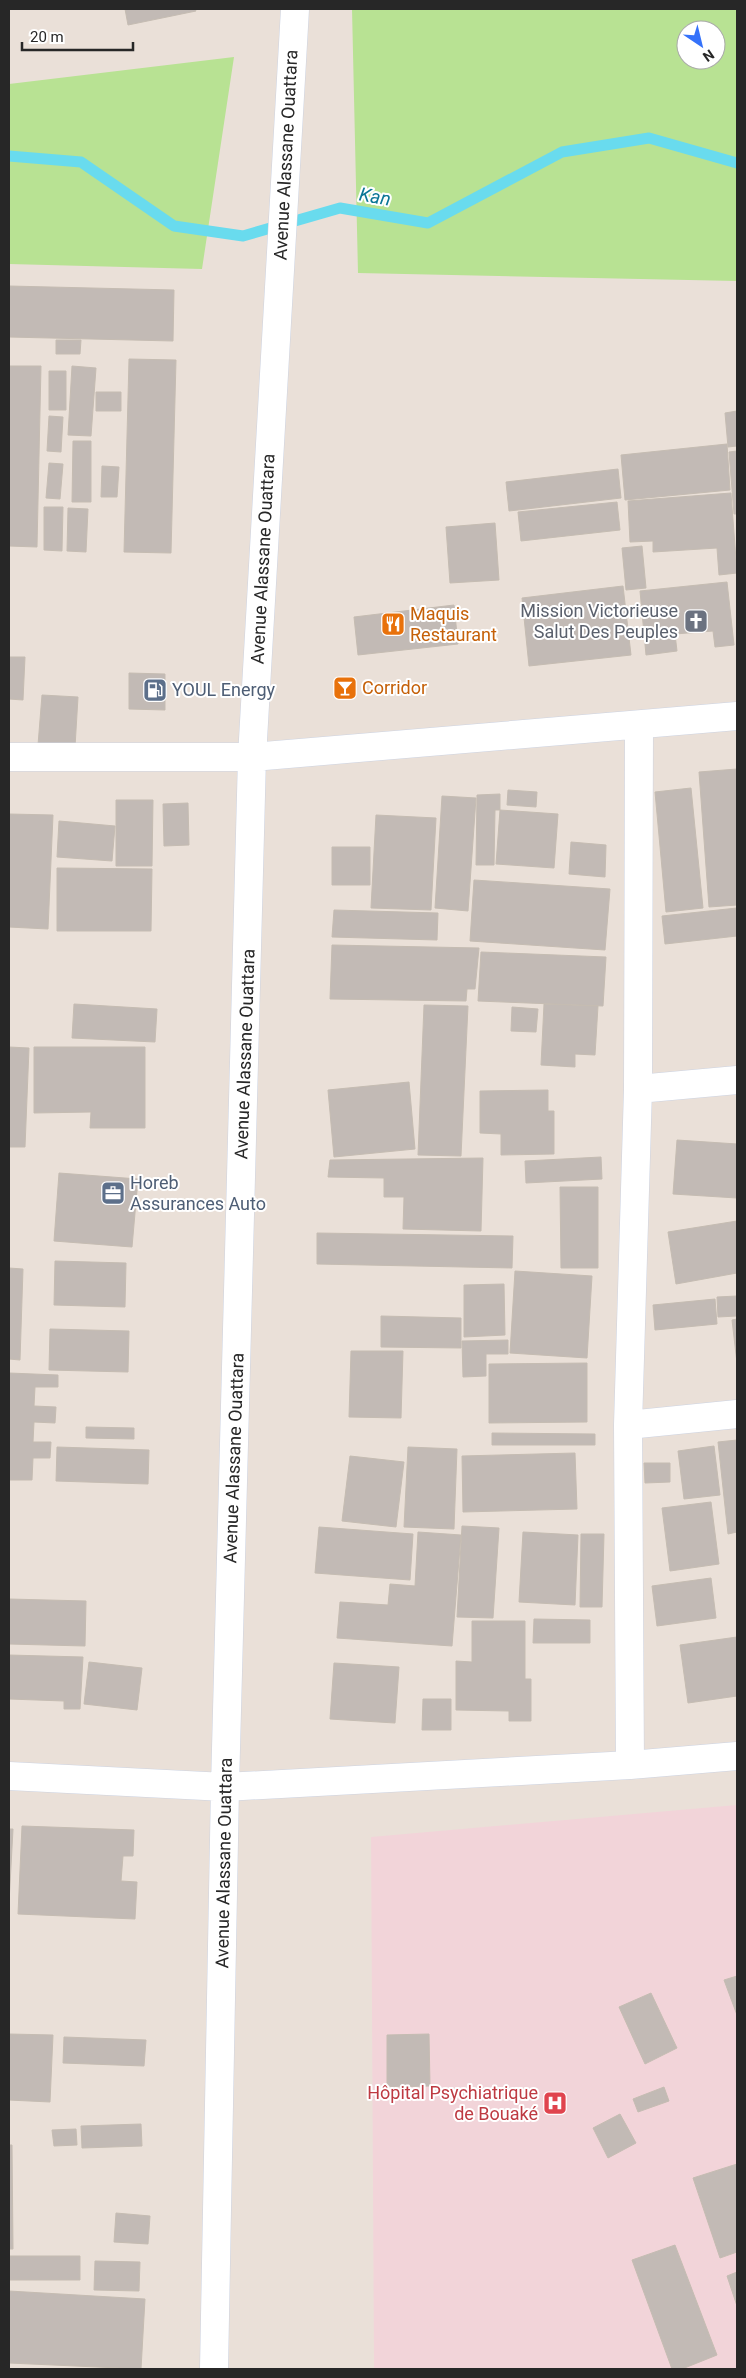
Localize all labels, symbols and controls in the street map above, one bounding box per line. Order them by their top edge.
scale bar [22,20,134,52]
north arrow [676,20,726,70]
text: 20 m [30,28,64,46]
text: N [700,46,717,65]
street label: Avenue Alassane Ouattara [269,49,302,261]
water label: Kan [357,182,393,211]
street label: Avenue Alassane Ouattara [246,453,279,665]
place label: Mission Victorieuse Salut Des Peuples [520,600,678,642]
place label: Maquis Restaurant [410,603,497,645]
church icon: Mission Victorieuse Salut Des Peuples [683,608,709,634]
restaurant icon: Maquis Restaurant [380,611,406,637]
bar icon: Corridor [332,675,358,701]
fuel station icon: YOUL Energy [142,677,168,703]
place label: Corridor [362,677,427,698]
place label: YOUL Energy [172,679,276,700]
street label: Avenue Alassane Ouattara [230,948,259,1160]
place label: Horeb Assurances Auto [130,1172,266,1214]
office icon: Horeb Assurances Auto [100,1180,126,1206]
street label: Avenue Alassane Ouattara [219,1352,248,1564]
street label: Avenue Alassane Ouattara [211,1757,236,1969]
place label: Hôpital Psychiatrique de Bouaké [367,2082,538,2124]
hospital icon: Hôpital Psychiatrique de Bouaké [542,2090,568,2116]

